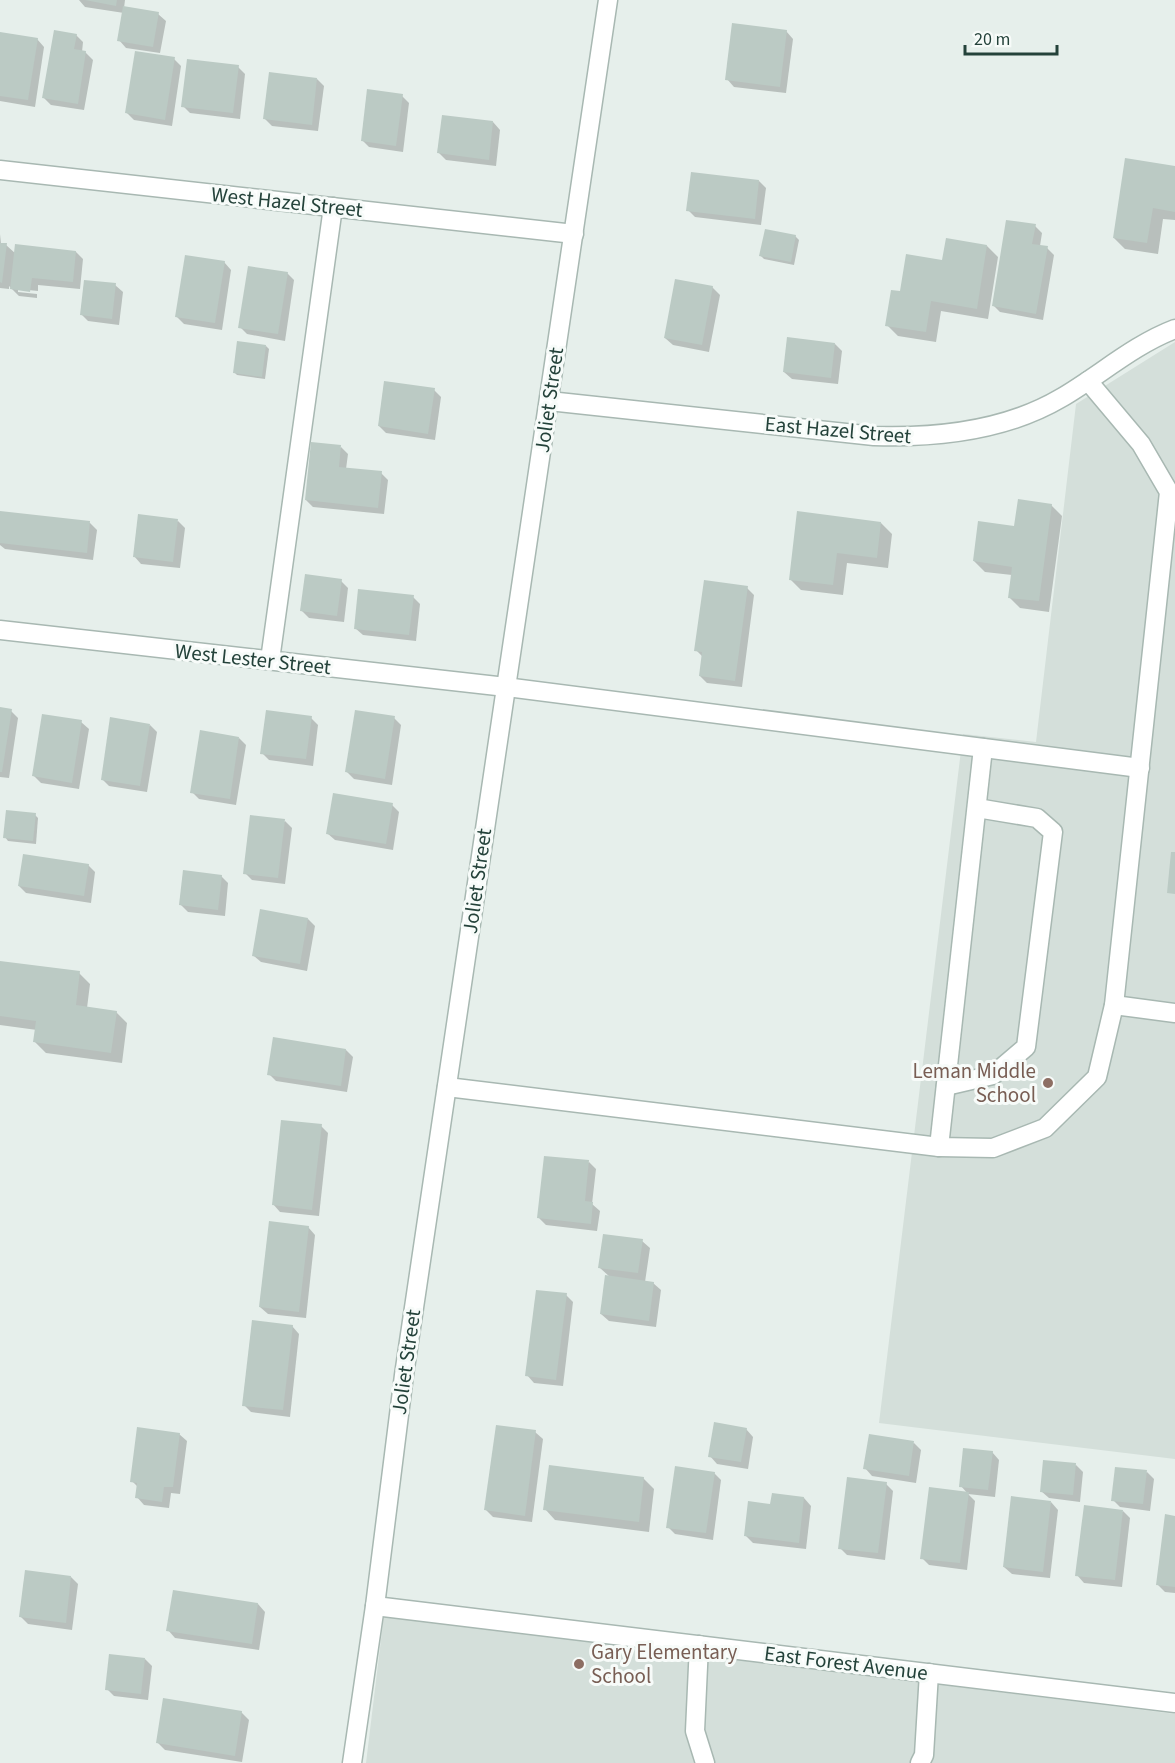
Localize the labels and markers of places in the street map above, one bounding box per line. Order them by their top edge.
place label: Leman Middle School [912,1056,1036,1110]
marker: Leman Middle School [1041,1076,1055,1090]
place label: Gary Elementary School [591,1637,738,1691]
marker: Gary Elementary School [572,1657,586,1671]

